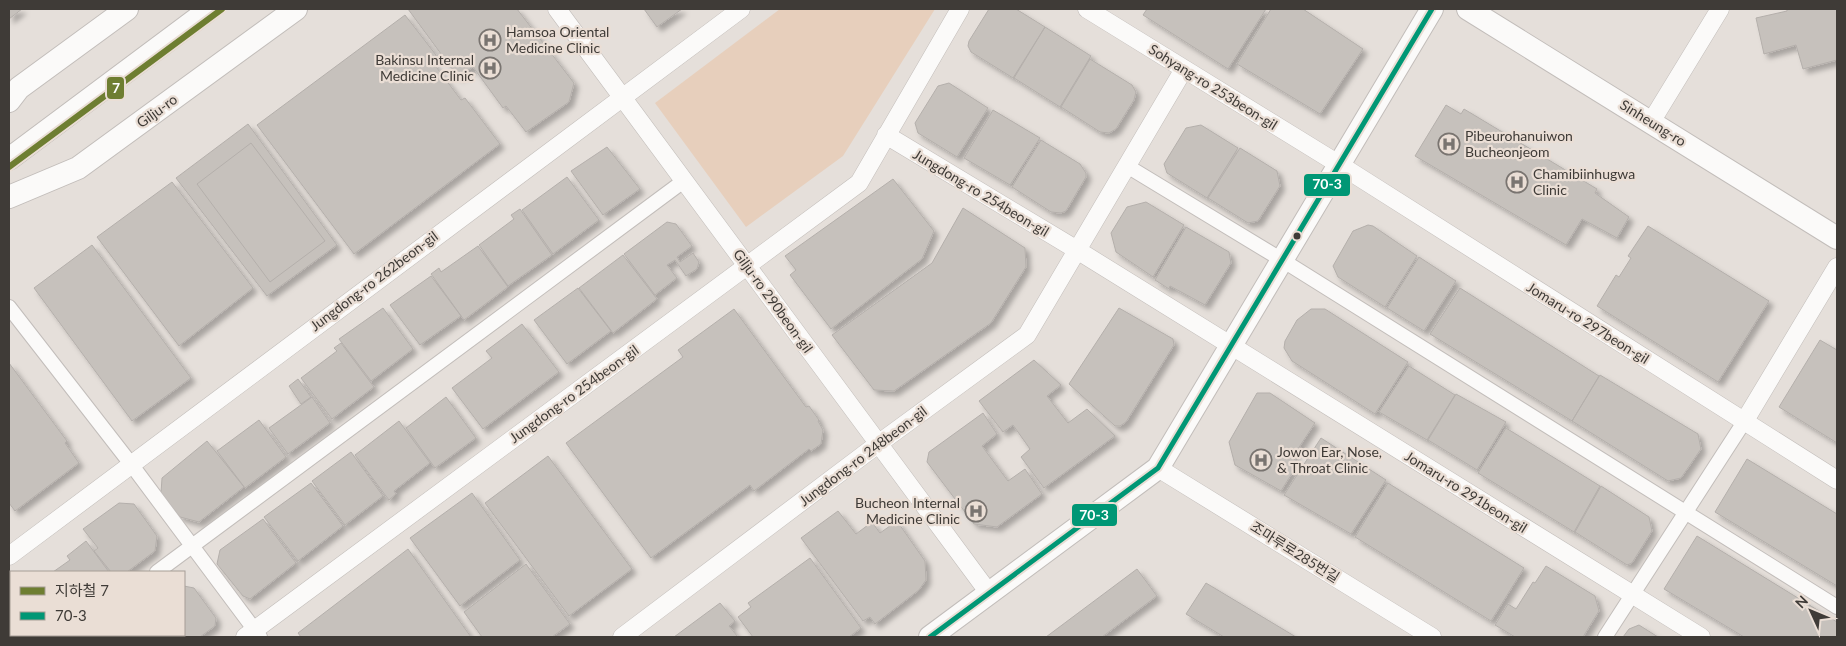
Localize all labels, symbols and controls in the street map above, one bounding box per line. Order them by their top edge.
place label: Hamsoa Oriental Medicine Clinic [506,23,609,56]
hospital icon: Hamsoa Oriental Medicine Clinic [478,28,502,52]
street label: Sohyang-ro 253beon-gil [1146,40,1281,133]
place label: Bakinsu Internal Medicine Clinic [375,51,474,84]
hospital icon: Bakinsu Internal Medicine Clinic [478,56,502,80]
line badge: 7 [106,76,125,100]
text: 7 [112,79,120,96]
street label: Gilju-ro [133,90,180,131]
street label: Sinheung-ro [1617,96,1690,150]
place label: Pibeurohanuiwon Bucheonjeom [1465,127,1573,160]
hospital icon: Pibeurohanuiwon Bucheonjeom [1437,132,1461,156]
street label: Jungdong-ro 254beon-gil [910,145,1052,240]
place label: Chamibiinhugwa Clinic [1533,165,1635,198]
hospital icon: Chamibiinhugwa Clinic [1505,170,1529,194]
line badge: 70-3 [1303,173,1351,197]
text: 70-3 [1312,175,1342,192]
street label: Jungdong-ro 262beon-gil [307,227,441,334]
unlabelled marker [1292,231,1302,241]
street label: Gilju-ro 290beon-gil [730,246,817,356]
street label: Jomaru-ro 297beon-gil [1524,278,1653,367]
street label: Jungdong-ro 254beon-gil [506,341,642,446]
street label: Jungdong-ro 248beon-gil [796,402,930,509]
place label: Jowon Ear, Nose, & Throat Clinic [1277,443,1382,476]
street label: Jomaru-ro 291beon-gil [1402,447,1531,536]
hospital icon: Jowon Ear, Nose, & Throat Clinic [1249,448,1273,472]
place label: Bucheon Internal Medicine Clinic [855,494,960,527]
hospital icon: Bucheon Internal Medicine Clinic [964,499,988,523]
line badge: 70-3 [1071,503,1118,527]
text: 70-3 [1079,506,1109,523]
street label: 조마루로285번길 [1248,517,1343,586]
legend [10,571,185,636]
text: 지하철 7 [55,581,109,599]
north arrow [1786,586,1836,636]
text: N [1791,592,1811,611]
text: 70-3 [55,606,87,624]

